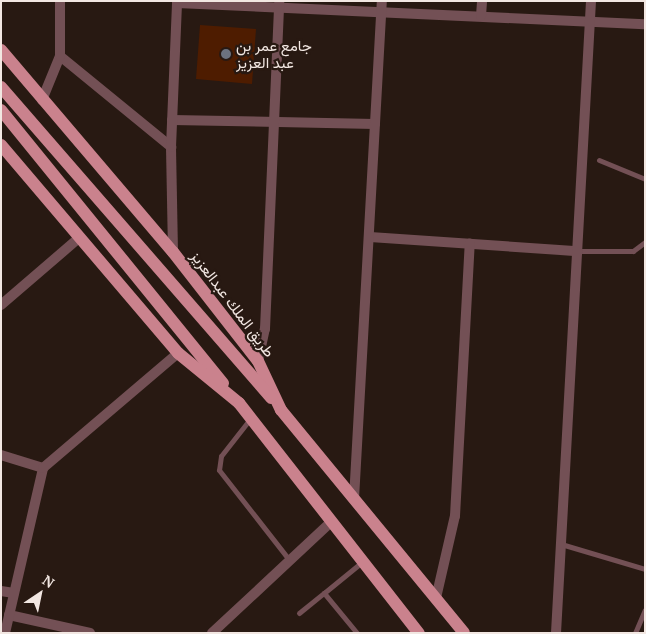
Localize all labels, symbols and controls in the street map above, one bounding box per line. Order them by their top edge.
place label: جامع عمر بن عبد العزيز [236,36,312,71]
marker: جامع عمر بن عبد العزيز [220,48,232,60]
street label: طريق الملك عبدالعزيز [187,247,279,361]
north arrow [15,569,65,619]
text: N [39,570,58,592]

